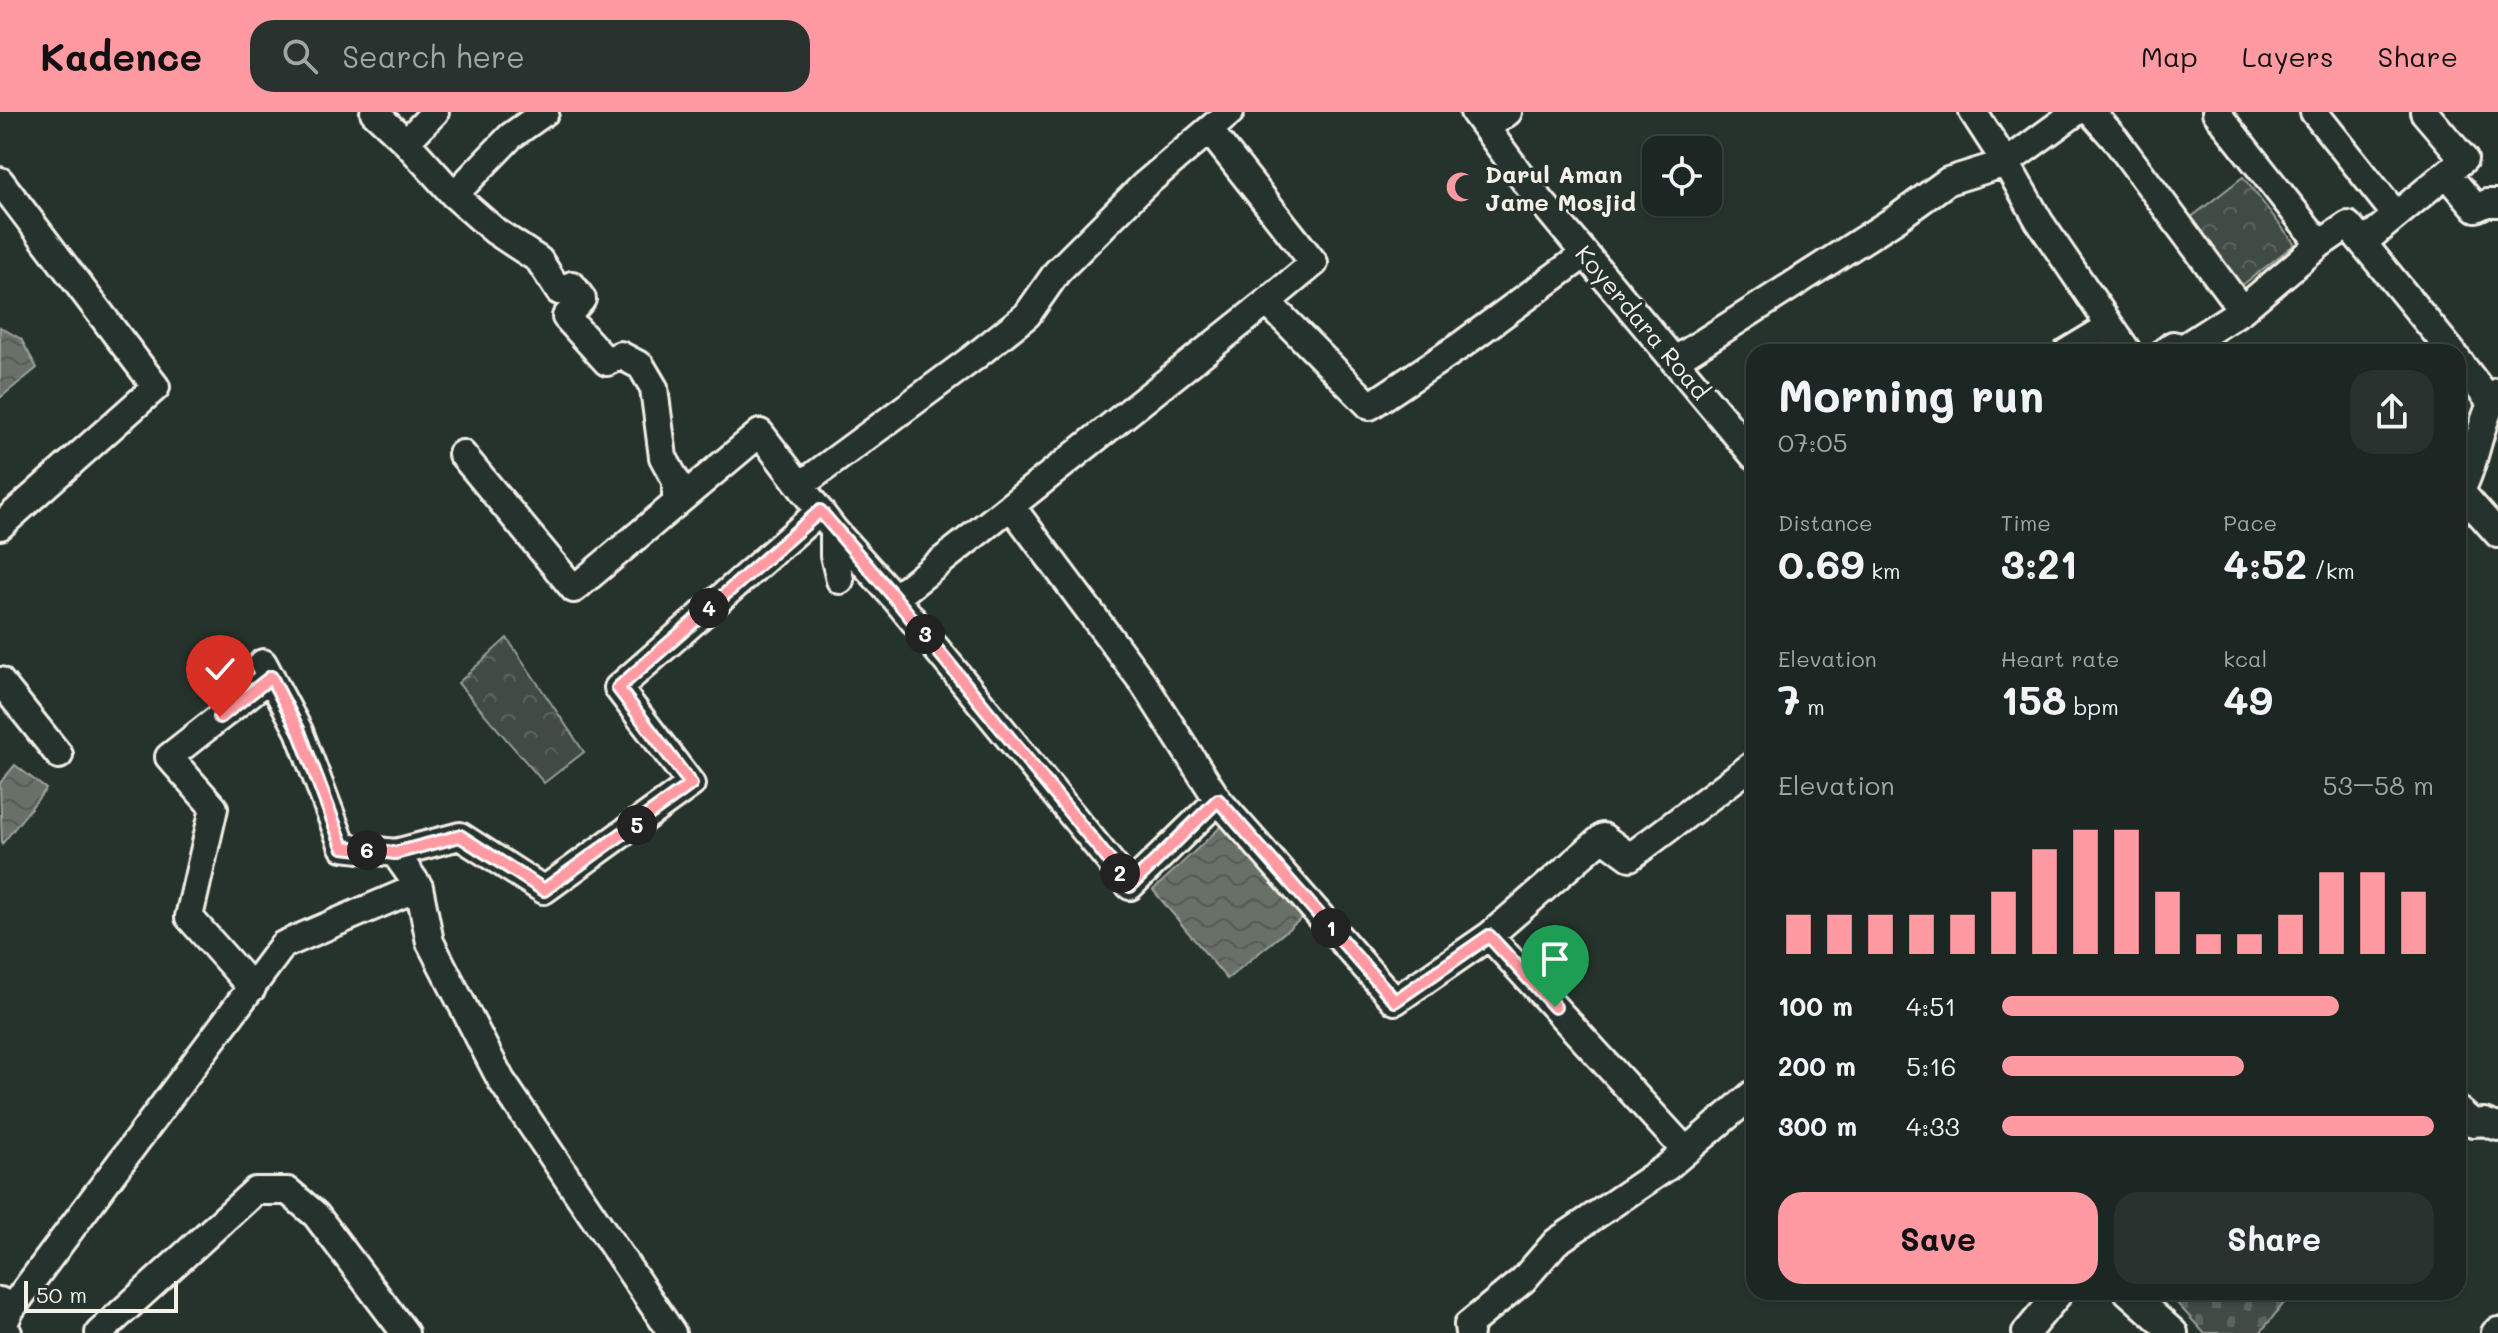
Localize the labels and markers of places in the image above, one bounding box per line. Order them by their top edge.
place label: Darul Aman Jame Mosjid [1485,158,1636,217]
mosque icon: Darul Aman Jame Mosjid [1444,170,1478,204]
pin: 4 [689,588,729,628]
pin: 3 [905,614,945,654]
pin [186,635,254,717]
pin: 5 [617,805,657,845]
pin: 6 [347,830,387,870]
pin: 2 [1100,853,1140,893]
pin: 1 [1311,908,1351,948]
pin [1521,925,1589,1007]

